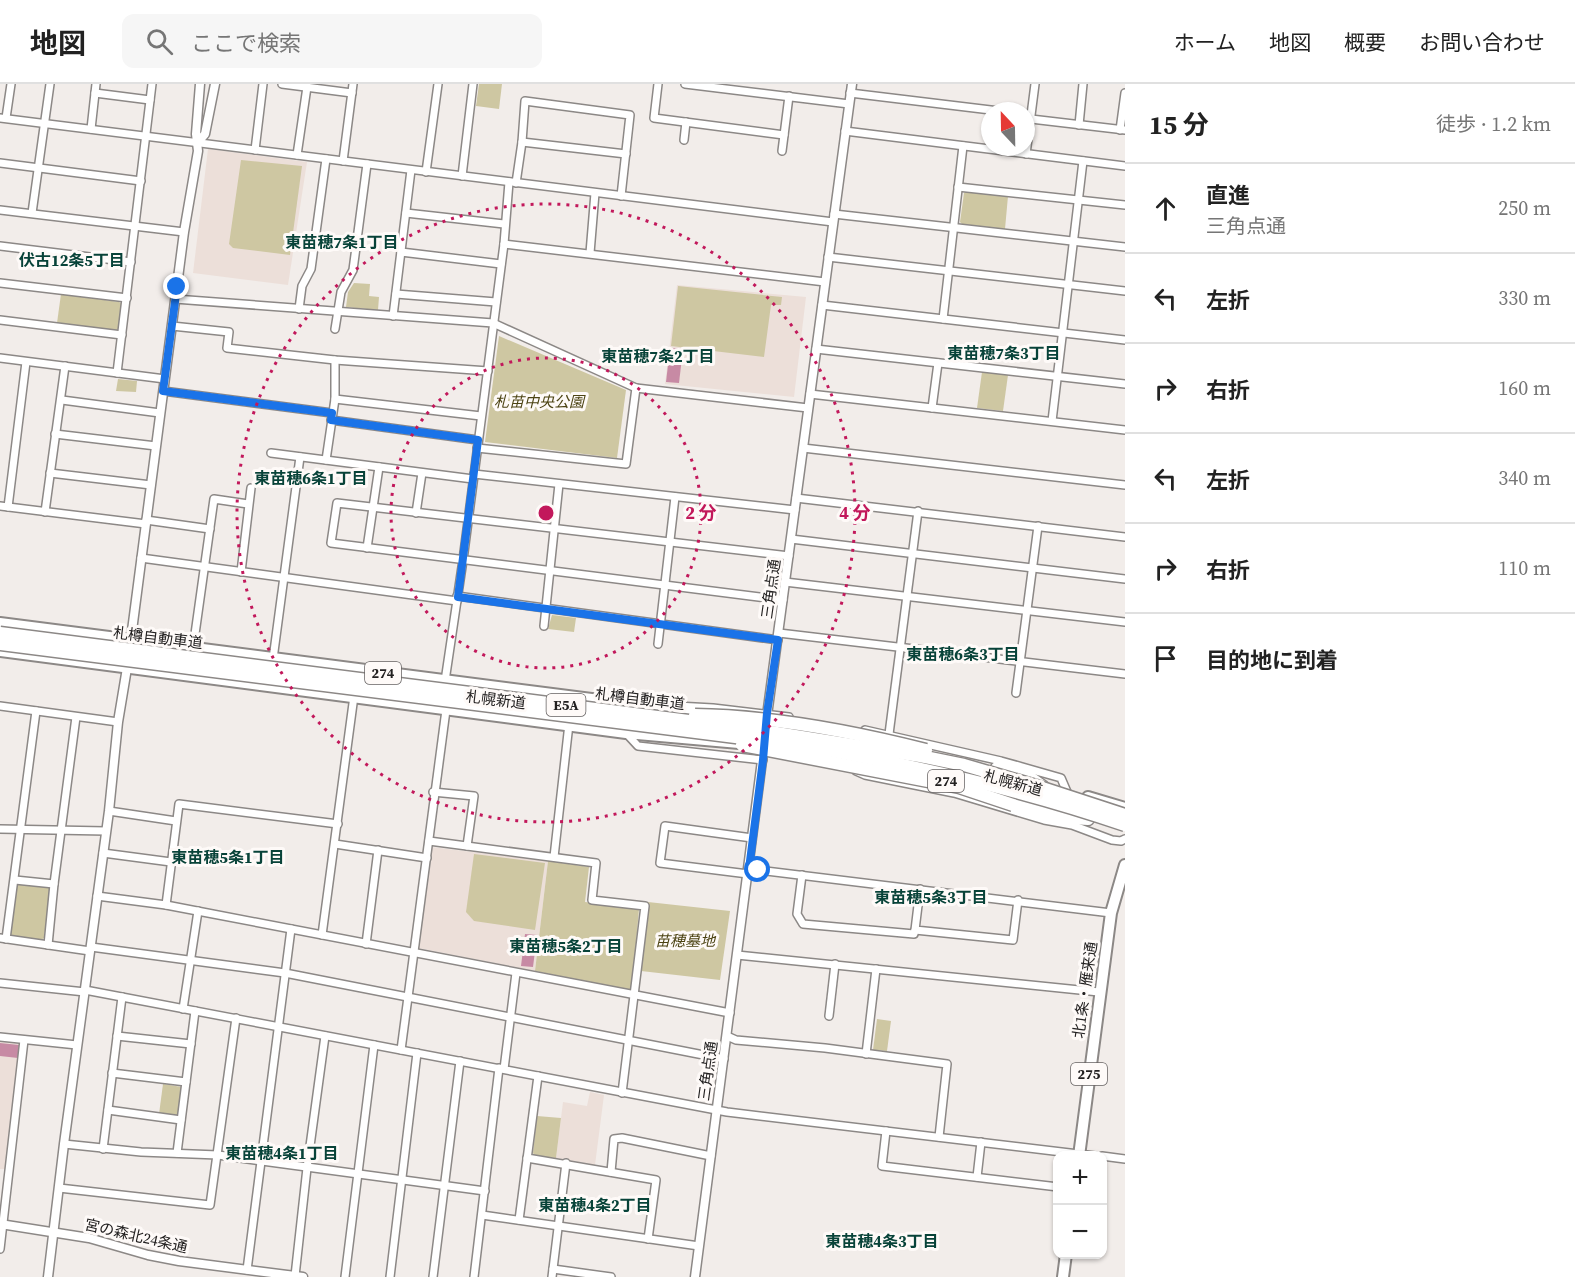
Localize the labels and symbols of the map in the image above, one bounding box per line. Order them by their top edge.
north arrow [981,102,1035,156]
district label: 東苗穂7条1丁目 [285,231,399,253]
district label: 伏古12条5丁目 [19,249,125,271]
route end [163,273,189,299]
district label: 東苗穂7条3丁目 [947,342,1061,364]
district label: 東苗穂7条2丁目 [601,345,715,367]
park label: 札苗中央公園 [494,391,586,412]
district label: 東苗穂6条1丁目 [254,467,368,489]
text: 2 分 [685,500,717,525]
text: 4 分 [839,500,871,525]
centre of rings [536,503,556,523]
street label: 三角点通 [756,558,785,620]
street label: 札樽自動車道 [112,622,204,653]
district label: 東苗穂6条3丁目 [906,643,1020,665]
road number: 274 [365,662,401,684]
street label: 札樽自動車道 [594,683,686,714]
street label: 札幌新道 [465,685,527,714]
road number: E5A [546,694,586,716]
street label: 札幌新道 [981,765,1045,800]
road number: 274 [928,770,964,792]
district label: 東苗穂5条1丁目 [171,846,285,868]
route start [744,856,770,882]
district label: 東苗穂5条3丁目 [874,886,988,908]
park label: 苗穂墓地 [655,930,717,951]
district label: 東苗穂5条2丁目 [509,935,623,957]
street label: 北1条・雁来通 [1067,940,1102,1040]
street label: 三角点通 [693,1040,722,1102]
road number: 275 [1071,1063,1107,1085]
district label: 東苗穂4条1丁目 [225,1142,339,1164]
district label: 東苗穂4条2丁目 [538,1194,652,1216]
street label: 宮の森北24条通 [83,1213,190,1258]
district label: 東苗穂4条3丁目 [825,1230,939,1252]

